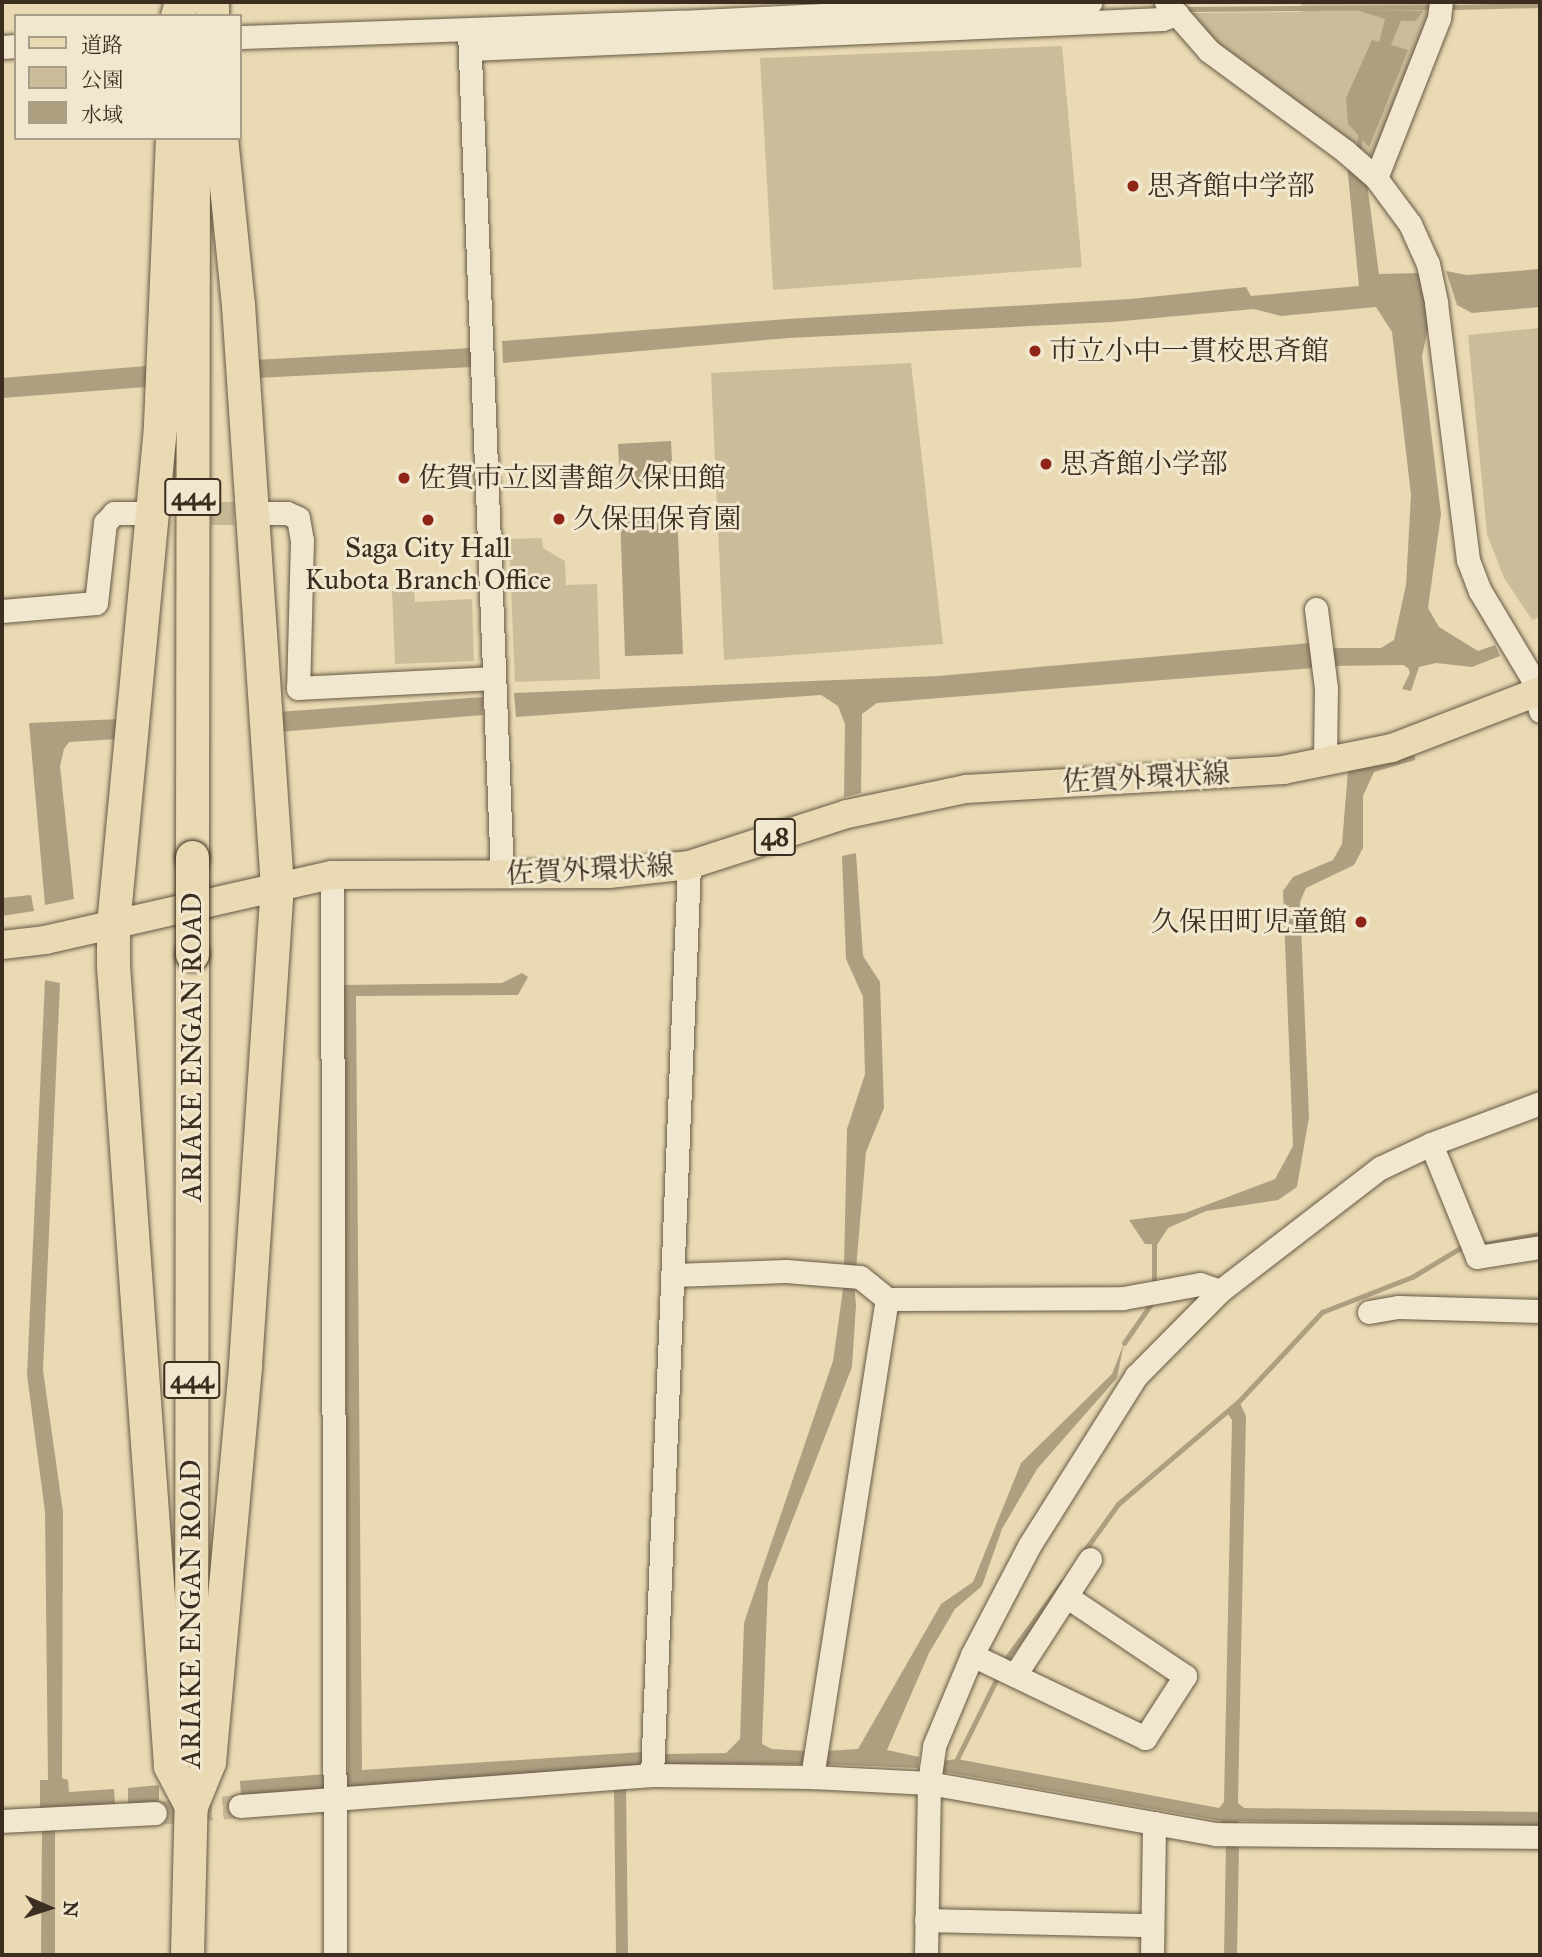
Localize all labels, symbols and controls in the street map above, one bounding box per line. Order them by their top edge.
legend [14,14,242,140]
text: 道路 [81,32,123,58]
text: 公園 [81,67,123,93]
text: 水域 [81,102,123,128]
place label: 思斉館中学部 [1147,169,1315,203]
marker: 思斉館中学部 [1125,178,1141,194]
place label: 市立小中一貫校思斉館 [1049,334,1329,368]
marker: 市立小中一貫校思斉館 [1027,343,1043,359]
place label: 思斉館小学部 [1060,447,1228,481]
marker: 思斉館小学部 [1038,456,1054,472]
place label: 佐賀市立図書館久保田館 [418,461,726,495]
marker: 佐賀市立図書館久保田館 [396,470,412,486]
road number: 444 [163,475,223,520]
place label: 久保田保育園 [573,502,741,536]
marker: 久保田保育園 [551,511,567,527]
marker: Saga City Hall Kubota Branch Office [420,512,436,528]
place label: Saga City Hall Kubota Branch Office [305,531,551,597]
street label: 佐賀外環状線 [1061,757,1231,799]
road number: 48 [752,814,798,860]
street label: 佐賀外環状線 [505,849,675,891]
street label: ARIAKE ENGAN ROAD [175,892,209,1202]
place label: 久保田町児童館 [1151,905,1347,939]
marker: 久保田町児童館 [1353,914,1369,930]
road number: 444 [162,1358,222,1402]
street label: ARIAKE ENGAN ROAD [174,1459,208,1769]
north arrow [14,1873,84,1943]
text: N [59,1900,82,1918]

